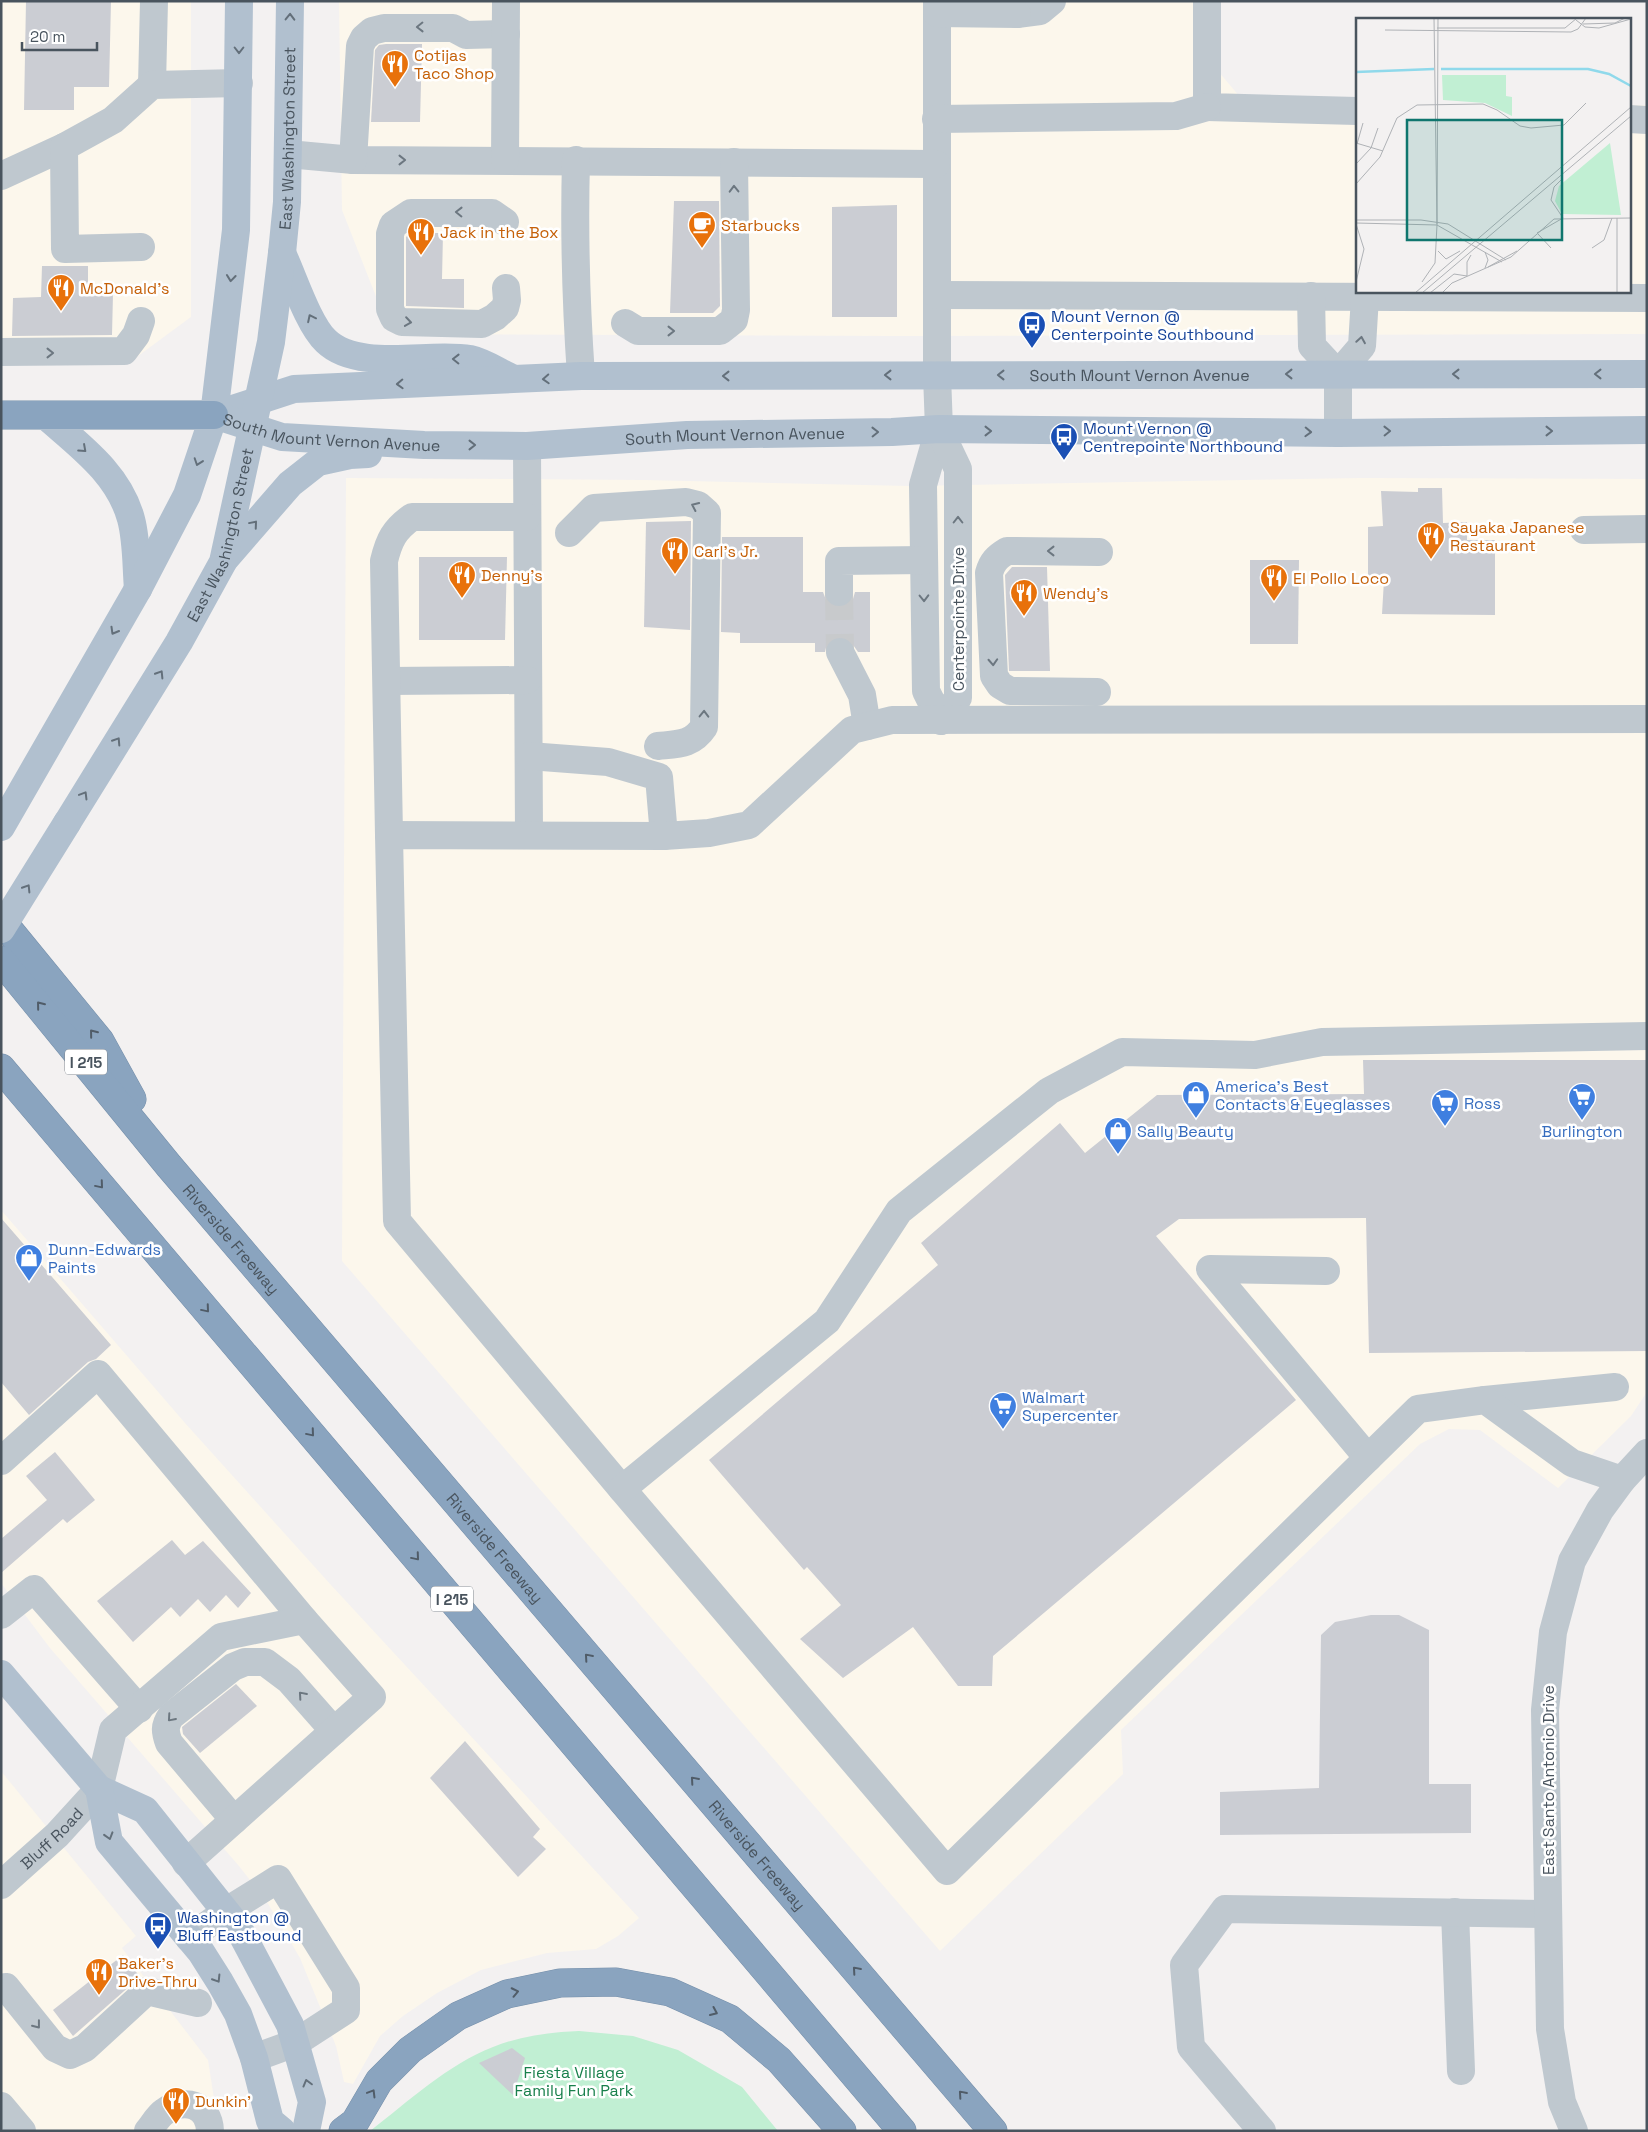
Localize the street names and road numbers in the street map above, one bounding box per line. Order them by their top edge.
street label: East Washington Street [274,47,300,231]
street label: South Mount Vernon Avenue [1030,364,1250,386]
street label: South Mount Vernon Avenue [220,408,440,456]
street label: South Mount Vernon Avenue [624,422,845,450]
street label: East Washington Street [182,446,258,625]
street label: Centerpointe Drive [948,547,969,691]
road number: I 215 [65,1050,107,1074]
street label: Riverside Freeway [178,1180,284,1299]
street label: Riverside Freeway [442,1488,548,1607]
road number: I 215 [431,1586,473,1612]
street label: East Santo Antonio Drive [1538,1685,1559,1875]
street label: Riverside Freeway [704,1796,810,1915]
street label: Bluff Road [16,1803,88,1873]

